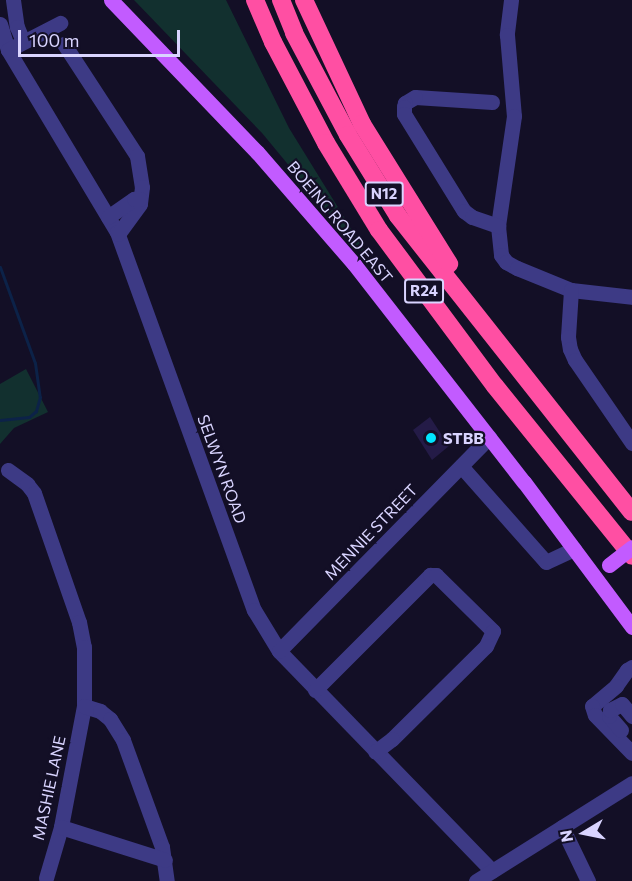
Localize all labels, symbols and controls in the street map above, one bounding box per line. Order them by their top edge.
scale bar [21,18,183,56]
text: 100 m [29,29,79,51]
street label: BOEING ROAD EAST [283,157,397,287]
road number: N12 [364,182,404,206]
road number: R24 [403,279,445,303]
street label: SELWYN ROAD [193,412,251,526]
place label: STBB [443,428,484,448]
marker: STBB [424,431,438,445]
street label: MENNIE STREET [321,480,421,584]
street label: MASHIE LANE [29,734,69,842]
north arrow [554,803,614,863]
text: N [555,829,576,844]

